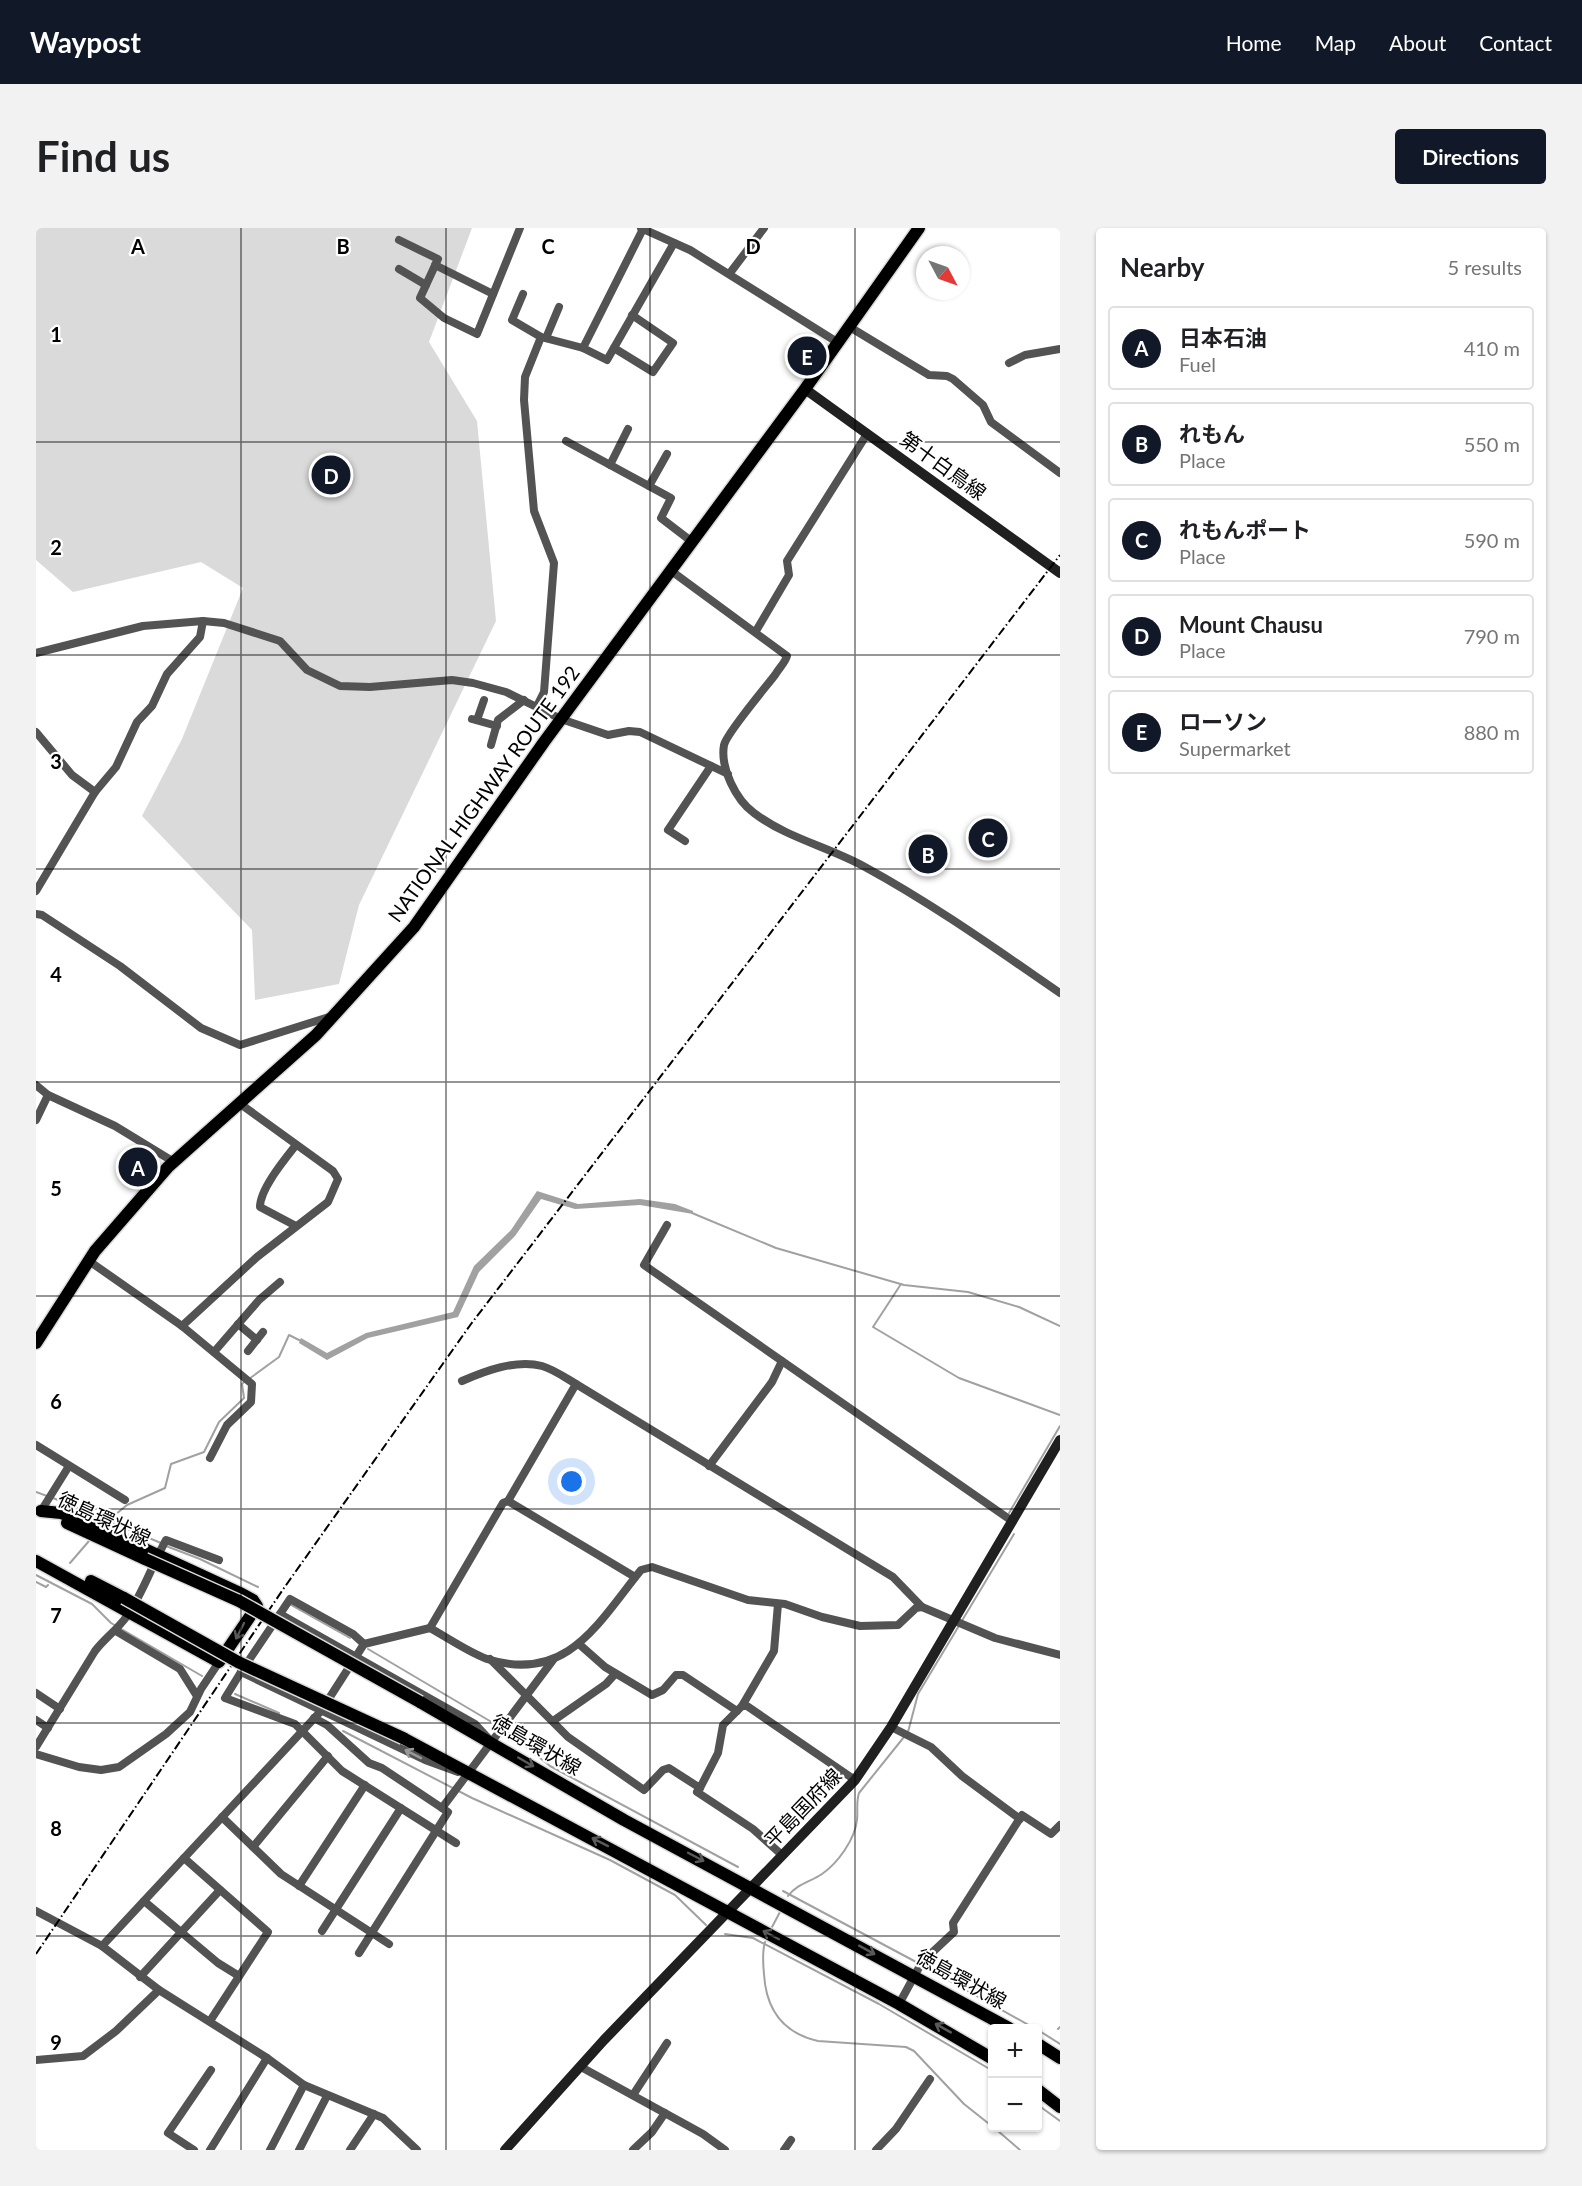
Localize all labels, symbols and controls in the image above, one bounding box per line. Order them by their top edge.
text: Waypost [30,25,141,59]
text: Home [1226,30,1282,55]
text: Map [1315,30,1356,55]
text: About [1389,30,1446,55]
text: Contact [1479,30,1552,55]
button: Directions [1395,129,1546,184]
text: Find us [36,131,170,181]
text: A [130,234,145,258]
text: B [336,234,350,258]
text: C [541,234,555,258]
text: D [745,234,761,258]
north arrow [916,246,970,300]
text: Nearby [1120,251,1205,283]
text: 5 results [1447,255,1522,279]
text: 1 [50,322,62,346]
text: 日本石油 [1179,324,1267,351]
pin: E [788,334,826,378]
text: A [1135,336,1148,360]
text: 410 m [1464,336,1520,360]
text: Fuel [1179,352,1216,376]
text: れもん [1179,420,1245,447]
street label: 第十白鳥線 [896,426,991,504]
text: B [1135,432,1148,456]
text: 550 m [1464,432,1520,456]
text: Place [1179,448,1226,472]
pin: D [312,452,350,498]
text: れもんポート [1179,516,1311,543]
text: C [1135,528,1148,552]
text: 590 m [1464,528,1520,552]
text: 2 [50,535,62,559]
text: Place [1179,544,1226,568]
text: Mount Chausu [1179,611,1323,638]
text: D [1134,624,1149,648]
text: 790 m [1464,624,1520,648]
text: Place [1179,638,1226,662]
street label: NATIONAL HIGHWAY ROUTE 192 [382,661,584,926]
text: ローソン [1179,708,1267,735]
text: E [1136,720,1147,744]
text: 880 m [1464,720,1520,744]
text: Supermarket [1179,736,1291,760]
text: 3 [50,749,62,773]
pin: C [968,816,1008,860]
pin: B [908,832,948,876]
text: 4 [50,962,62,986]
pin: A [118,1144,158,1190]
text: 5 [50,1176,62,1200]
text: 6 [50,1389,62,1413]
your location [557,1467,586,1496]
street label: 徳島環状線 [54,1486,155,1550]
text: 7 [50,1603,62,1627]
one-way arrow [234,1622,245,1640]
street label: 徳島環状線 [487,1709,586,1780]
one-way arrow [405,1748,423,1759]
one-way arrow [517,1756,534,1768]
street label: 平島国府線 [759,1763,846,1852]
text: 8 [50,1816,62,1840]
one-way arrow [592,1836,609,1848]
one-way arrow [686,1852,704,1864]
one-way arrow [763,1929,781,1940]
street label: 徳島環状線 [912,1943,1011,2013]
one-way arrow [858,1945,876,1956]
one-way arrow [935,2022,952,2034]
map controls [988,2024,1042,2132]
button: + [988,2024,1042,2078]
text: 9 [50,2030,62,2054]
button: − [988,2078,1042,2132]

